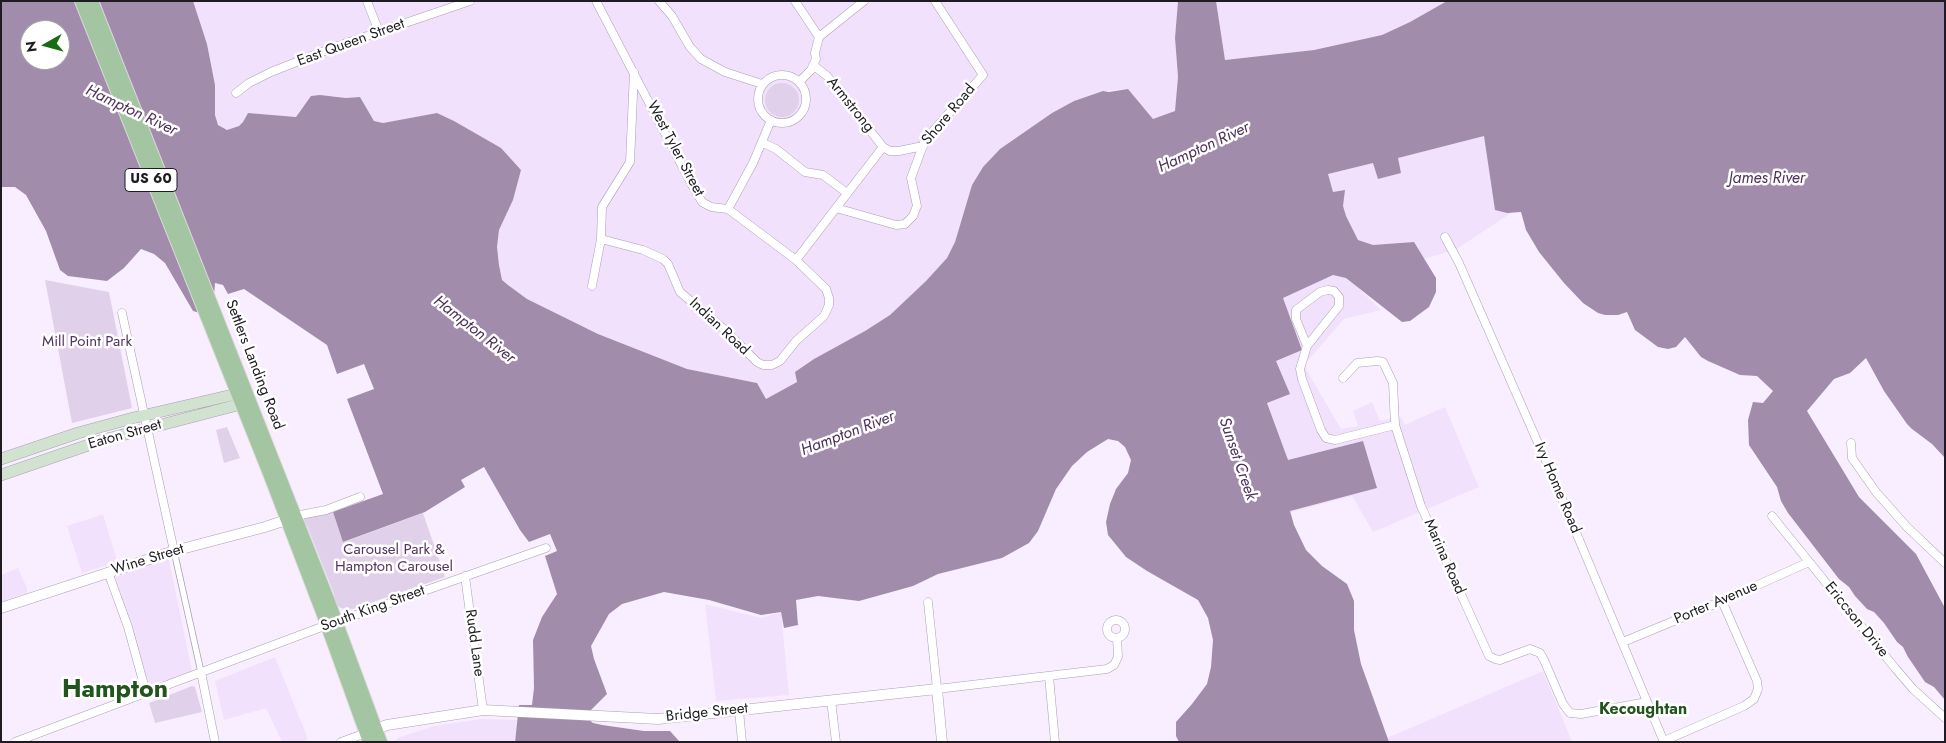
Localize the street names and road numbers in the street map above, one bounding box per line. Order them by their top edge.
street label: East Queen Street [295,15,407,71]
street label: Armstrong [822,74,878,136]
street label: Shore Road [918,81,980,149]
street label: West Tyler Street [642,98,708,200]
road number: US 60 [125,168,177,192]
street label: Indian Road [685,295,753,359]
street label: Settlers Landing Road [221,298,287,432]
street label: Eaton Street [86,416,164,454]
street label: Ivy Home Road [1530,440,1584,536]
street label: Marina Road [1419,517,1469,597]
street label: Wine Street [110,540,186,580]
street label: Porter Avenue [1672,577,1760,629]
street label: Ericcson Drive [1820,579,1892,661]
street label: South King Street [319,582,427,636]
street label: Rudd Lane [460,608,488,678]
street label: Bridge Street [665,700,749,726]

